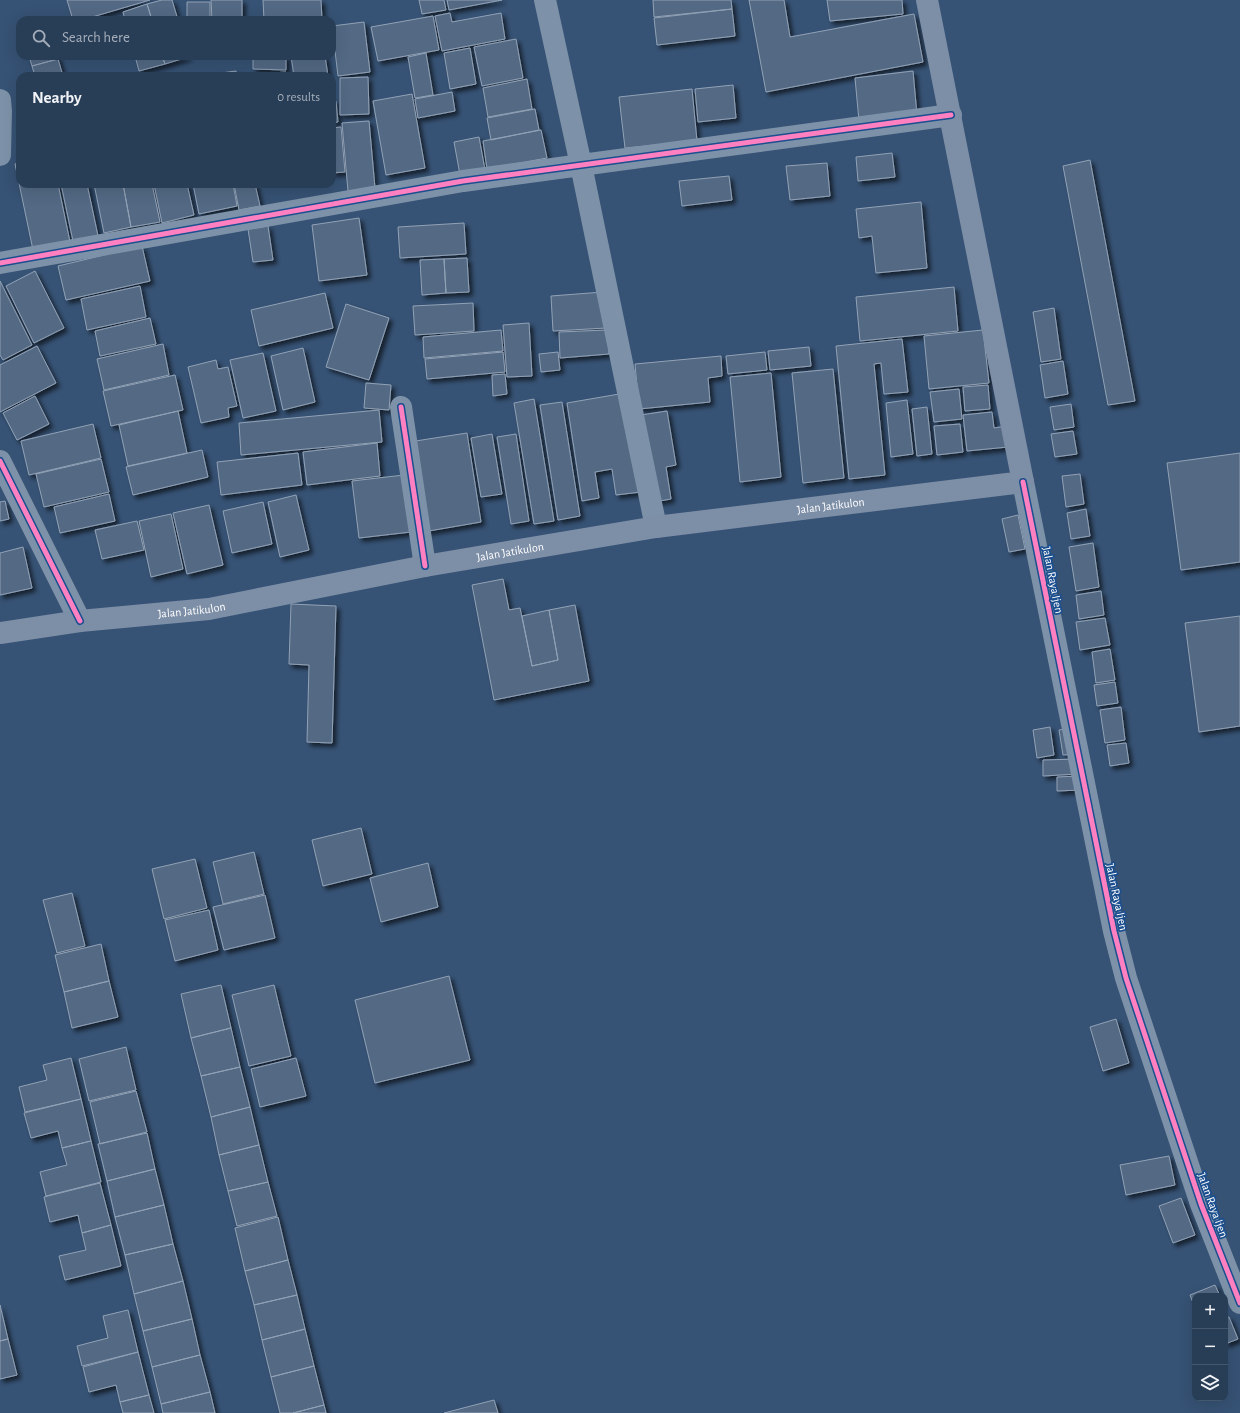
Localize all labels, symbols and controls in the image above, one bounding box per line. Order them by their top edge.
search box [16,16,336,60]
icon: search [30,27,52,49]
text: Search here [62,30,130,45]
text: Nearby [32,89,82,106]
text: 0 results [277,91,320,104]
street label: Jalan Jatikulon [796,495,865,516]
street label: Jalan Jatikulon [476,540,545,563]
street label: Jalan Raya Ijen [1040,545,1065,615]
street label: Jalan Jatikulon [157,600,226,620]
street label: Jalan Raya Ijen [1103,863,1130,932]
street label: Jalan Raya Ijen [1195,1171,1230,1239]
map controls [1192,1293,1228,1401]
button: + [1192,1293,1228,1329]
button: − [1192,1329,1228,1365]
button: layers [1192,1365,1228,1401]

